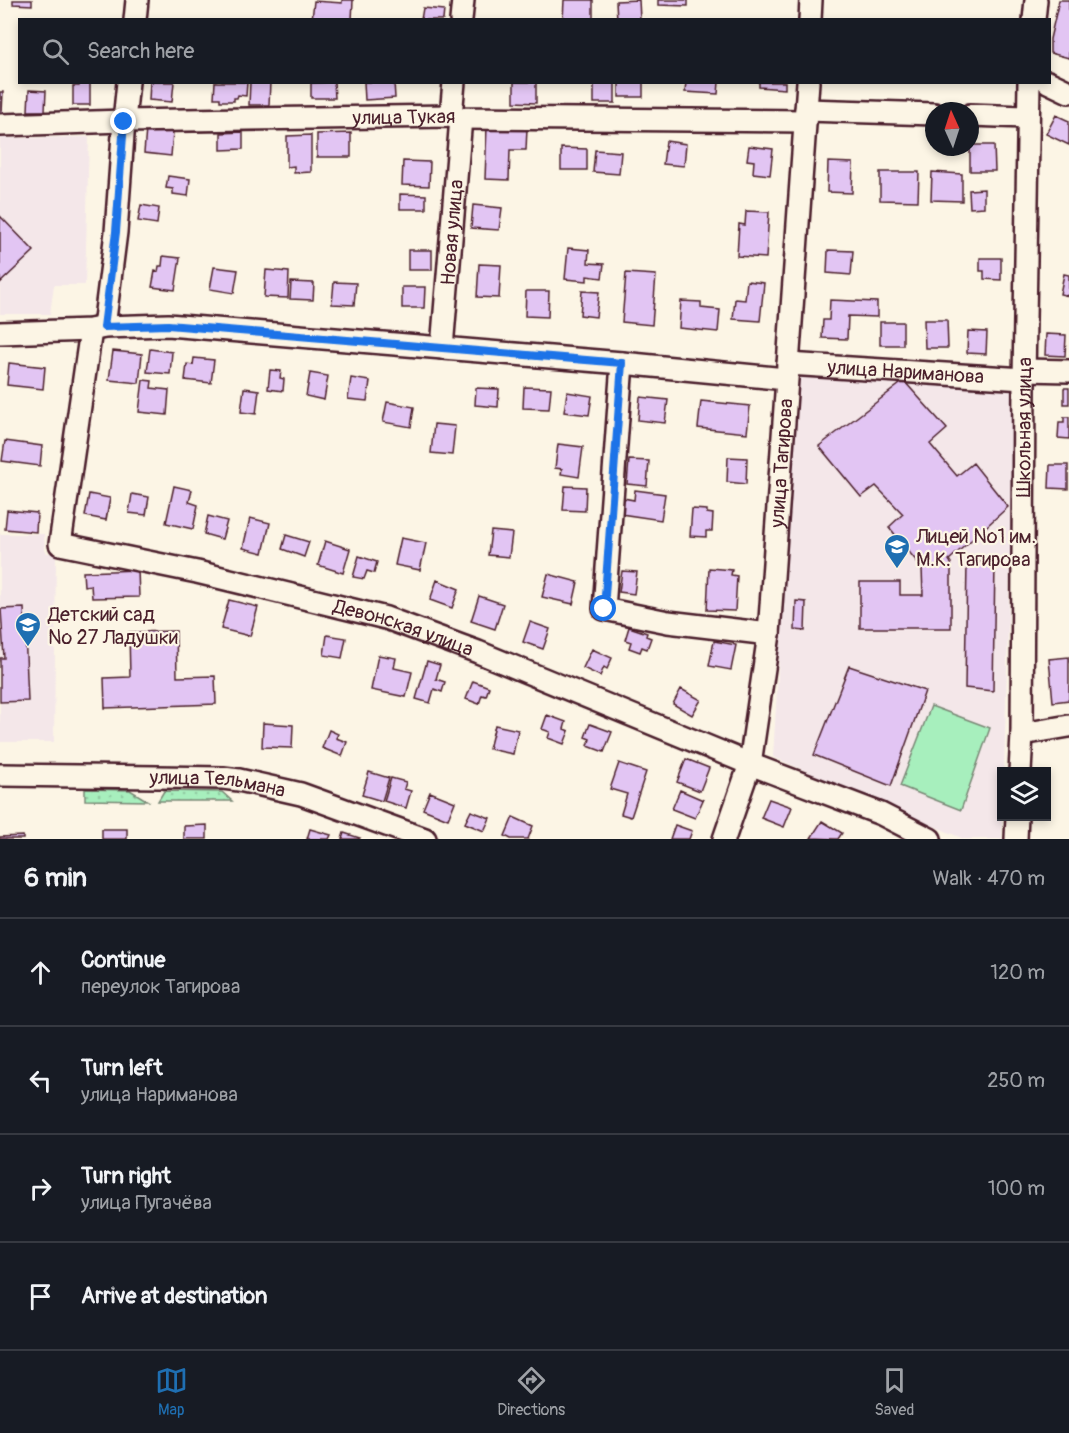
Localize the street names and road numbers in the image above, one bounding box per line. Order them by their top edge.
street label: улица Тукая [351,103,456,130]
street label: Новая улица [435,178,468,286]
street label: улица Нариманова [826,354,985,389]
street label: Школьная улица [1011,357,1037,497]
street label: улица Тагирова [764,398,798,530]
street label: Девонская улица [330,593,477,662]
street label: улица Тельмана [148,764,288,803]

